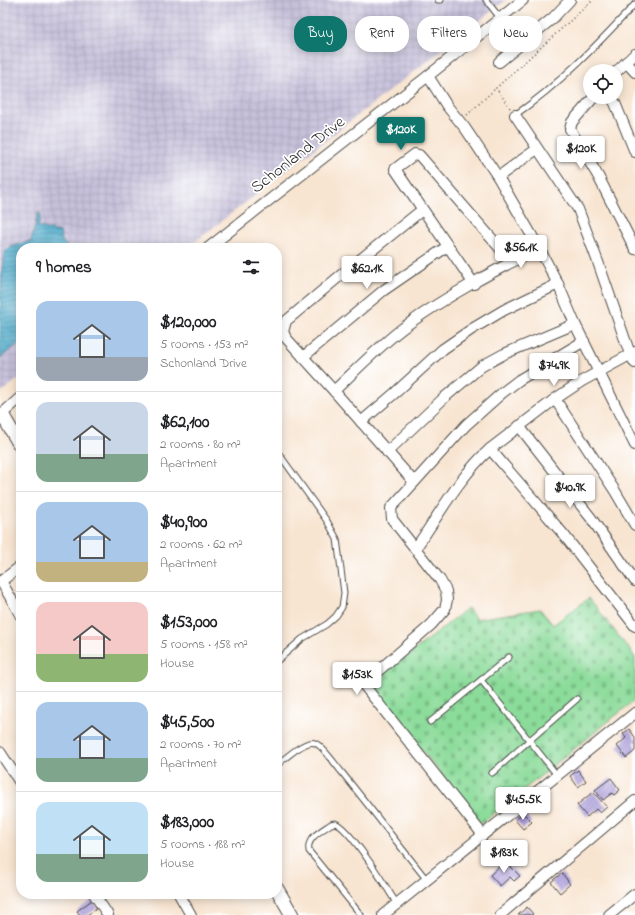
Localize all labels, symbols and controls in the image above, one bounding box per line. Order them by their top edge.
chip: Buy [294,16,347,52]
chip: Rent [355,16,409,52]
chip: Filters [417,16,481,52]
chip: New [489,16,542,52]
map controls [583,64,623,104]
button: locate [583,64,623,104]
street label: Schonland Drive [246,110,351,200]
pin: $120K [373,117,429,151]
text: $120K [386,120,416,139]
pin: $120K [553,136,609,170]
text: $120K [566,139,596,158]
pin: $56.1K [488,235,554,269]
text: $56.1K [504,238,538,257]
text: 9 homes [36,255,92,280]
icon: filters [240,256,262,278]
pin: $62.1K [334,256,400,290]
text: $62.1K [350,259,384,278]
text: $120,000 [160,310,216,335]
icon: home [68,317,116,365]
text: 5 rooms · 153 m² [160,335,248,354]
pin: $74.9K [521,353,587,387]
text: Schonland Drive [160,354,247,373]
text: $74.9K [538,356,570,375]
text: $62,100 [160,410,209,435]
icon: home [68,418,116,466]
text: 2 rooms · 80 m² [160,435,241,454]
text: Apartment [160,454,217,473]
pin: $40.9K [537,475,603,509]
text: $40.9K [554,478,586,497]
text: $40,900 [160,510,207,535]
icon: home [68,518,116,566]
text: 2 rooms · 62 m² [160,535,243,554]
text: Apartment [160,554,217,573]
text: $153,000 [160,610,217,635]
icon: home [68,618,116,666]
text: 5 rooms · 158 m² [160,635,248,654]
text: House [160,654,194,673]
pin: $153K [329,662,385,696]
text: $153K [341,665,373,684]
text: $45,500 [160,710,214,735]
icon: home [68,718,116,766]
text: 2 rooms · 70 m² [160,735,241,754]
text: Apartment [160,754,217,773]
pin: $45.5K [490,787,556,821]
text: $45.5K [504,790,542,809]
text: $183,000 [160,810,214,835]
icon: home [68,818,116,866]
text: 5 rooms · 188 m² [160,835,245,854]
pin: $183K [476,840,532,874]
text: $183K [490,843,518,862]
text: House [160,854,194,873]

